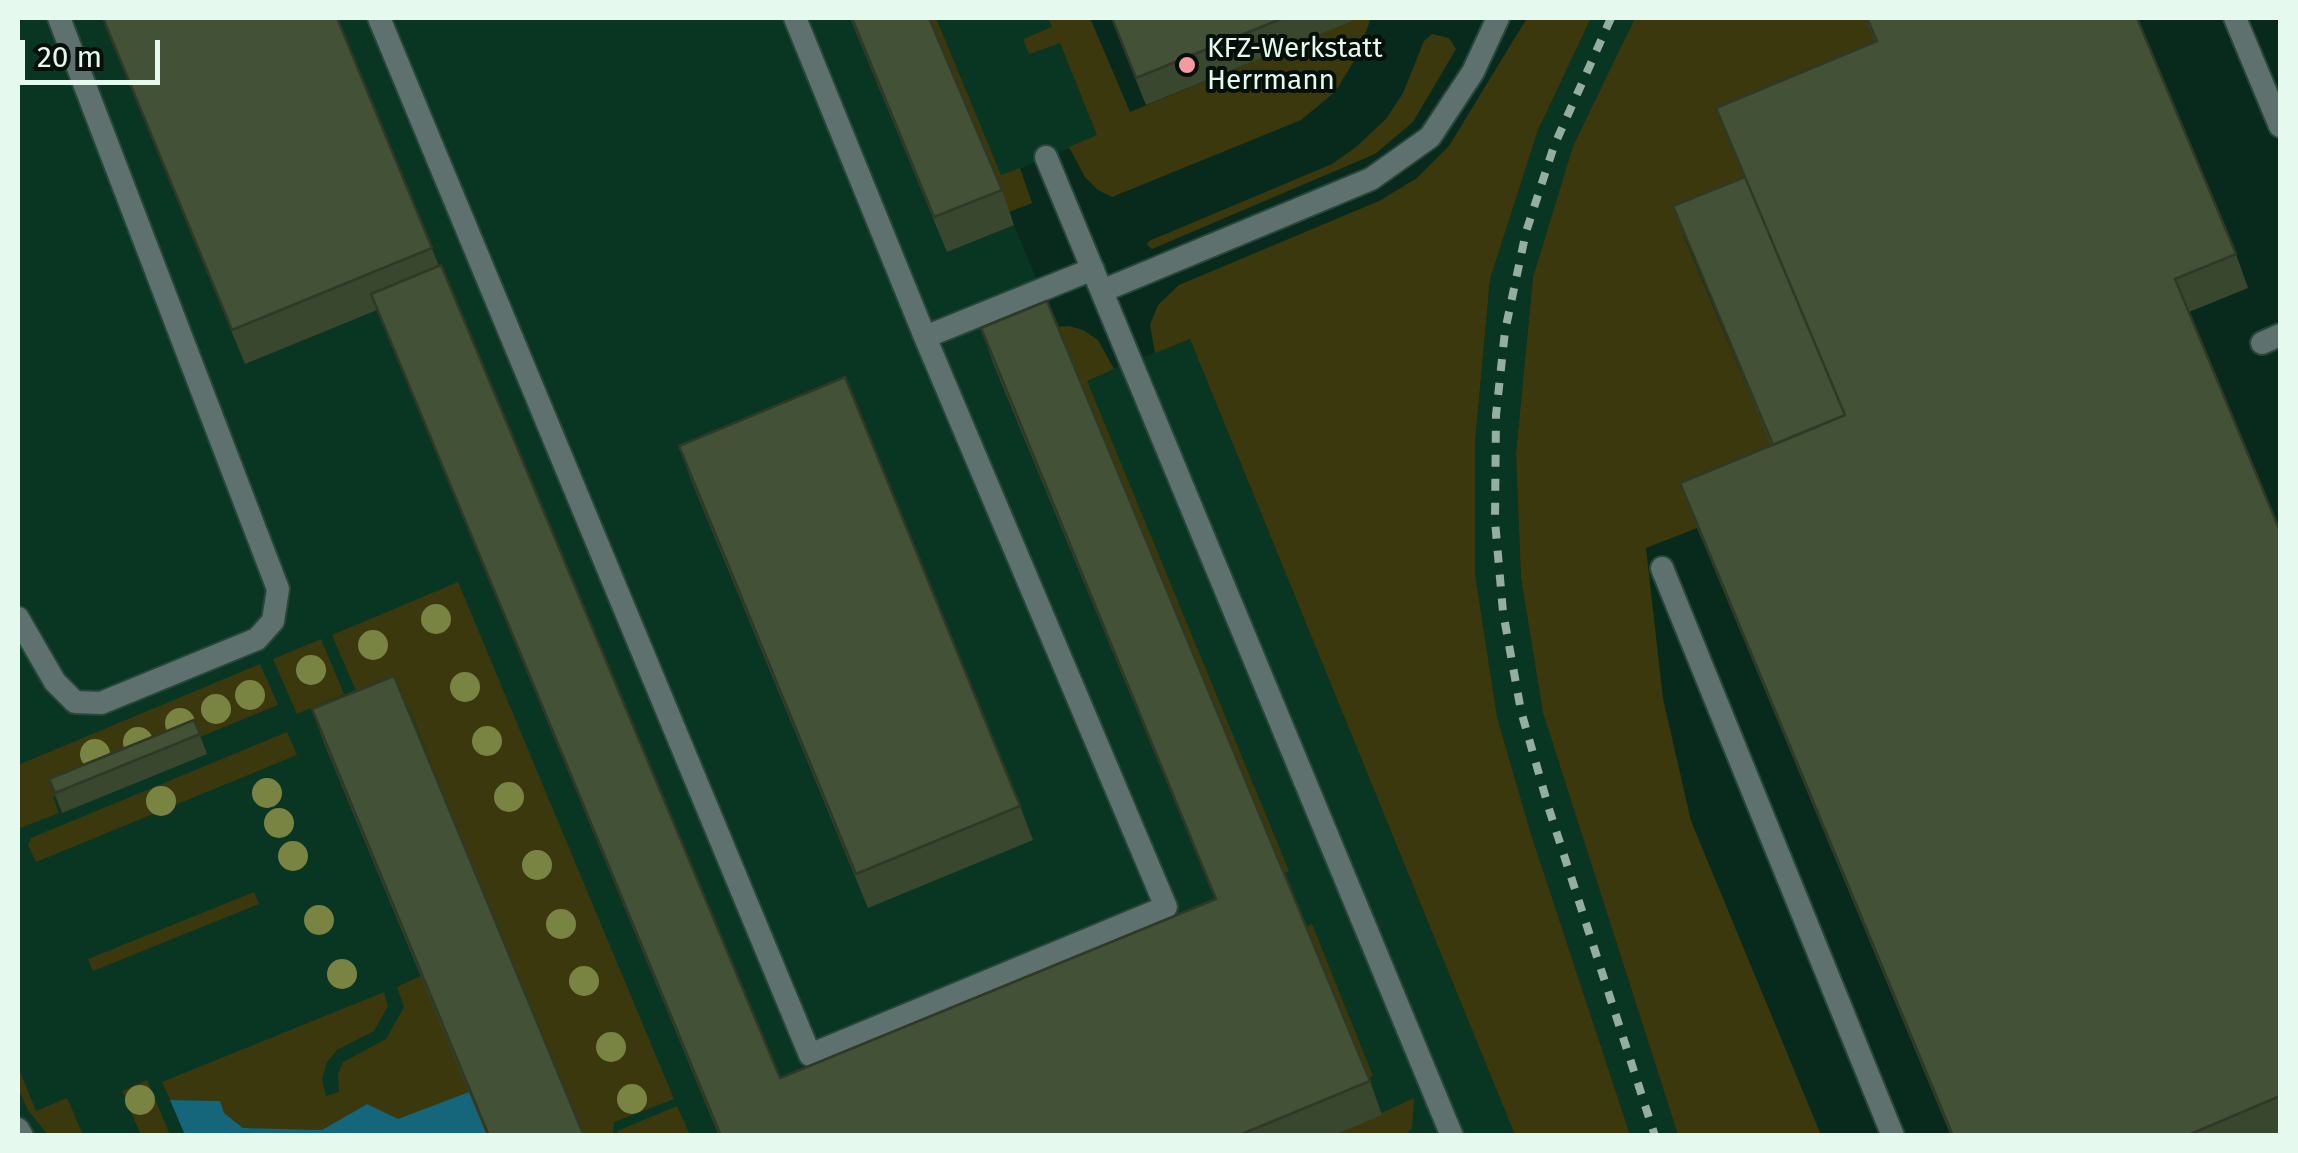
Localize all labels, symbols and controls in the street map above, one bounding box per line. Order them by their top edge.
scale bar [25,20,165,82]
place label: KFZ-Werkstatt Herrmann [1207,32,1383,98]
text: 20 m [37,39,102,75]
marker: KFZ-Werkstatt Herrmann [1176,54,1198,76]

